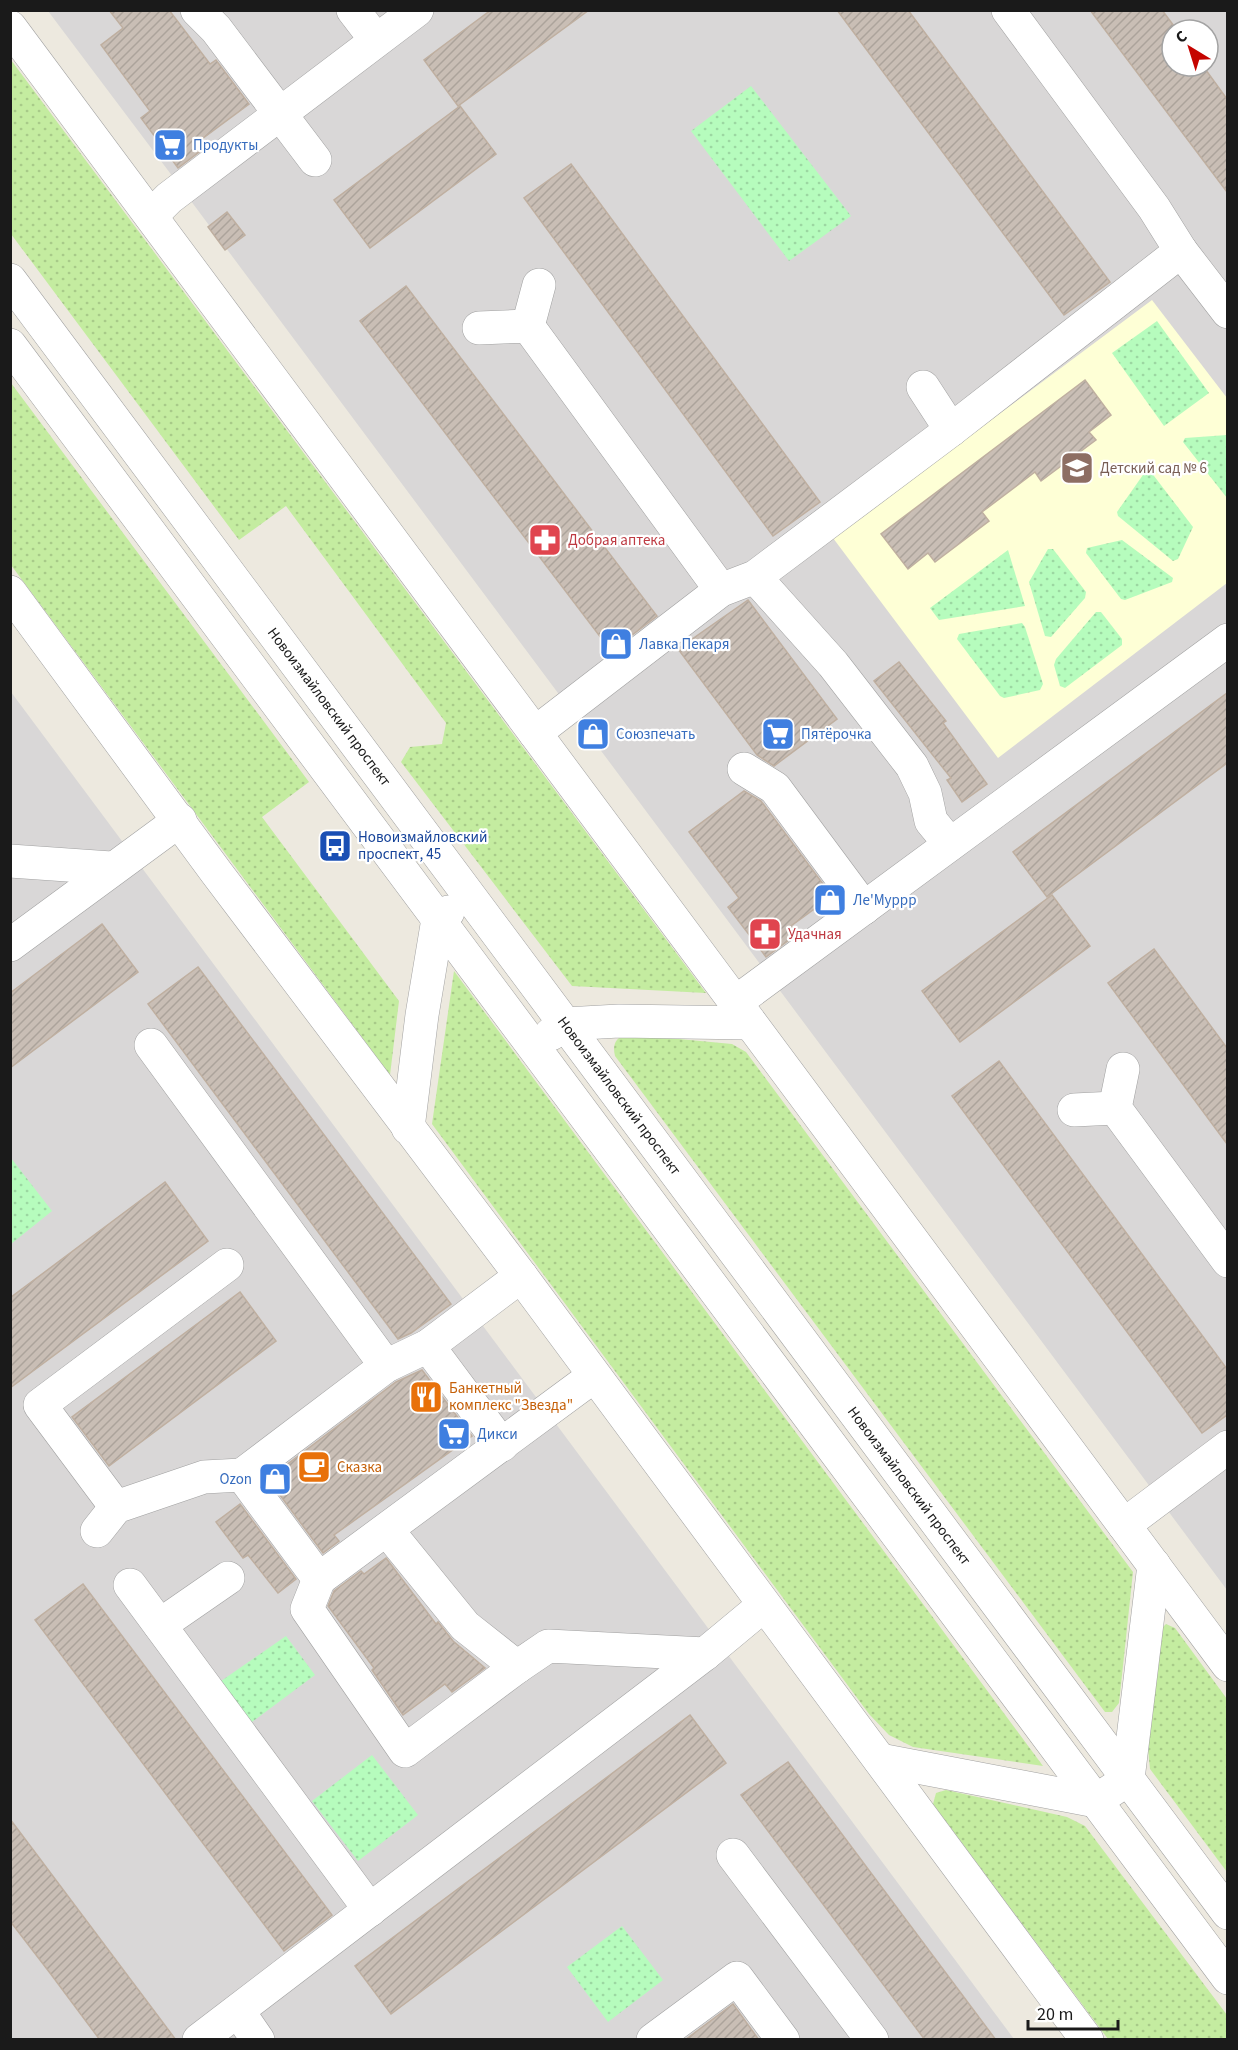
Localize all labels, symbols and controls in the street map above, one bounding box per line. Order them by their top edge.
north arrow [1160,18,1220,78]
text: С [1171,25,1192,49]
supermarket icon: Продукты [152,127,188,163]
place label: Продукты [193,135,258,156]
school or university icon: Детский сад № 6 [1059,450,1095,486]
place label: Детский сад № 6 [1100,458,1207,479]
pharmacy icon: Добрая аптека [527,522,563,558]
place label: Добрая аптека [568,530,665,551]
street label: Новоизмайловский проспект [262,623,396,791]
shop icon: Лавка Пекаря [598,626,634,662]
place label: Лавка Пекаря [639,634,729,655]
shop icon: Союзпечать [575,716,611,752]
supermarket icon: Пятёрочка [760,716,796,752]
place label: Союзпечать [616,724,695,745]
place label: Пятёрочка [801,724,872,745]
place label: Новоизмайловский проспект, 45 [358,827,487,865]
bus stop icon: Новоизмайловский проспект, 45 [317,828,353,864]
shop icon: Ле'Муррр [812,882,848,918]
place label: Ле'Муррр [853,890,917,911]
pharmacy icon: Удачная [747,916,783,952]
place label: Удачная [788,924,842,945]
street label: Новоизмайловский проспект [552,1012,686,1180]
place label: Банкетный комплекс "Звезда" [449,1378,573,1416]
restaurant icon: Банкетный комплекс "Звезда" [408,1379,444,1415]
street label: Новоизмайловский проспект [842,1402,976,1570]
supermarket icon: Дикси [436,1416,472,1452]
place label: Дикси [477,1424,518,1445]
cafe icon: Сказка [296,1449,332,1485]
place label: Сказка [337,1457,382,1478]
shop icon: Ozon [257,1461,293,1497]
place label: Ozon [220,1469,252,1490]
scale bar [1028,1993,1118,2031]
text: 20 m [1037,2002,1073,2027]

